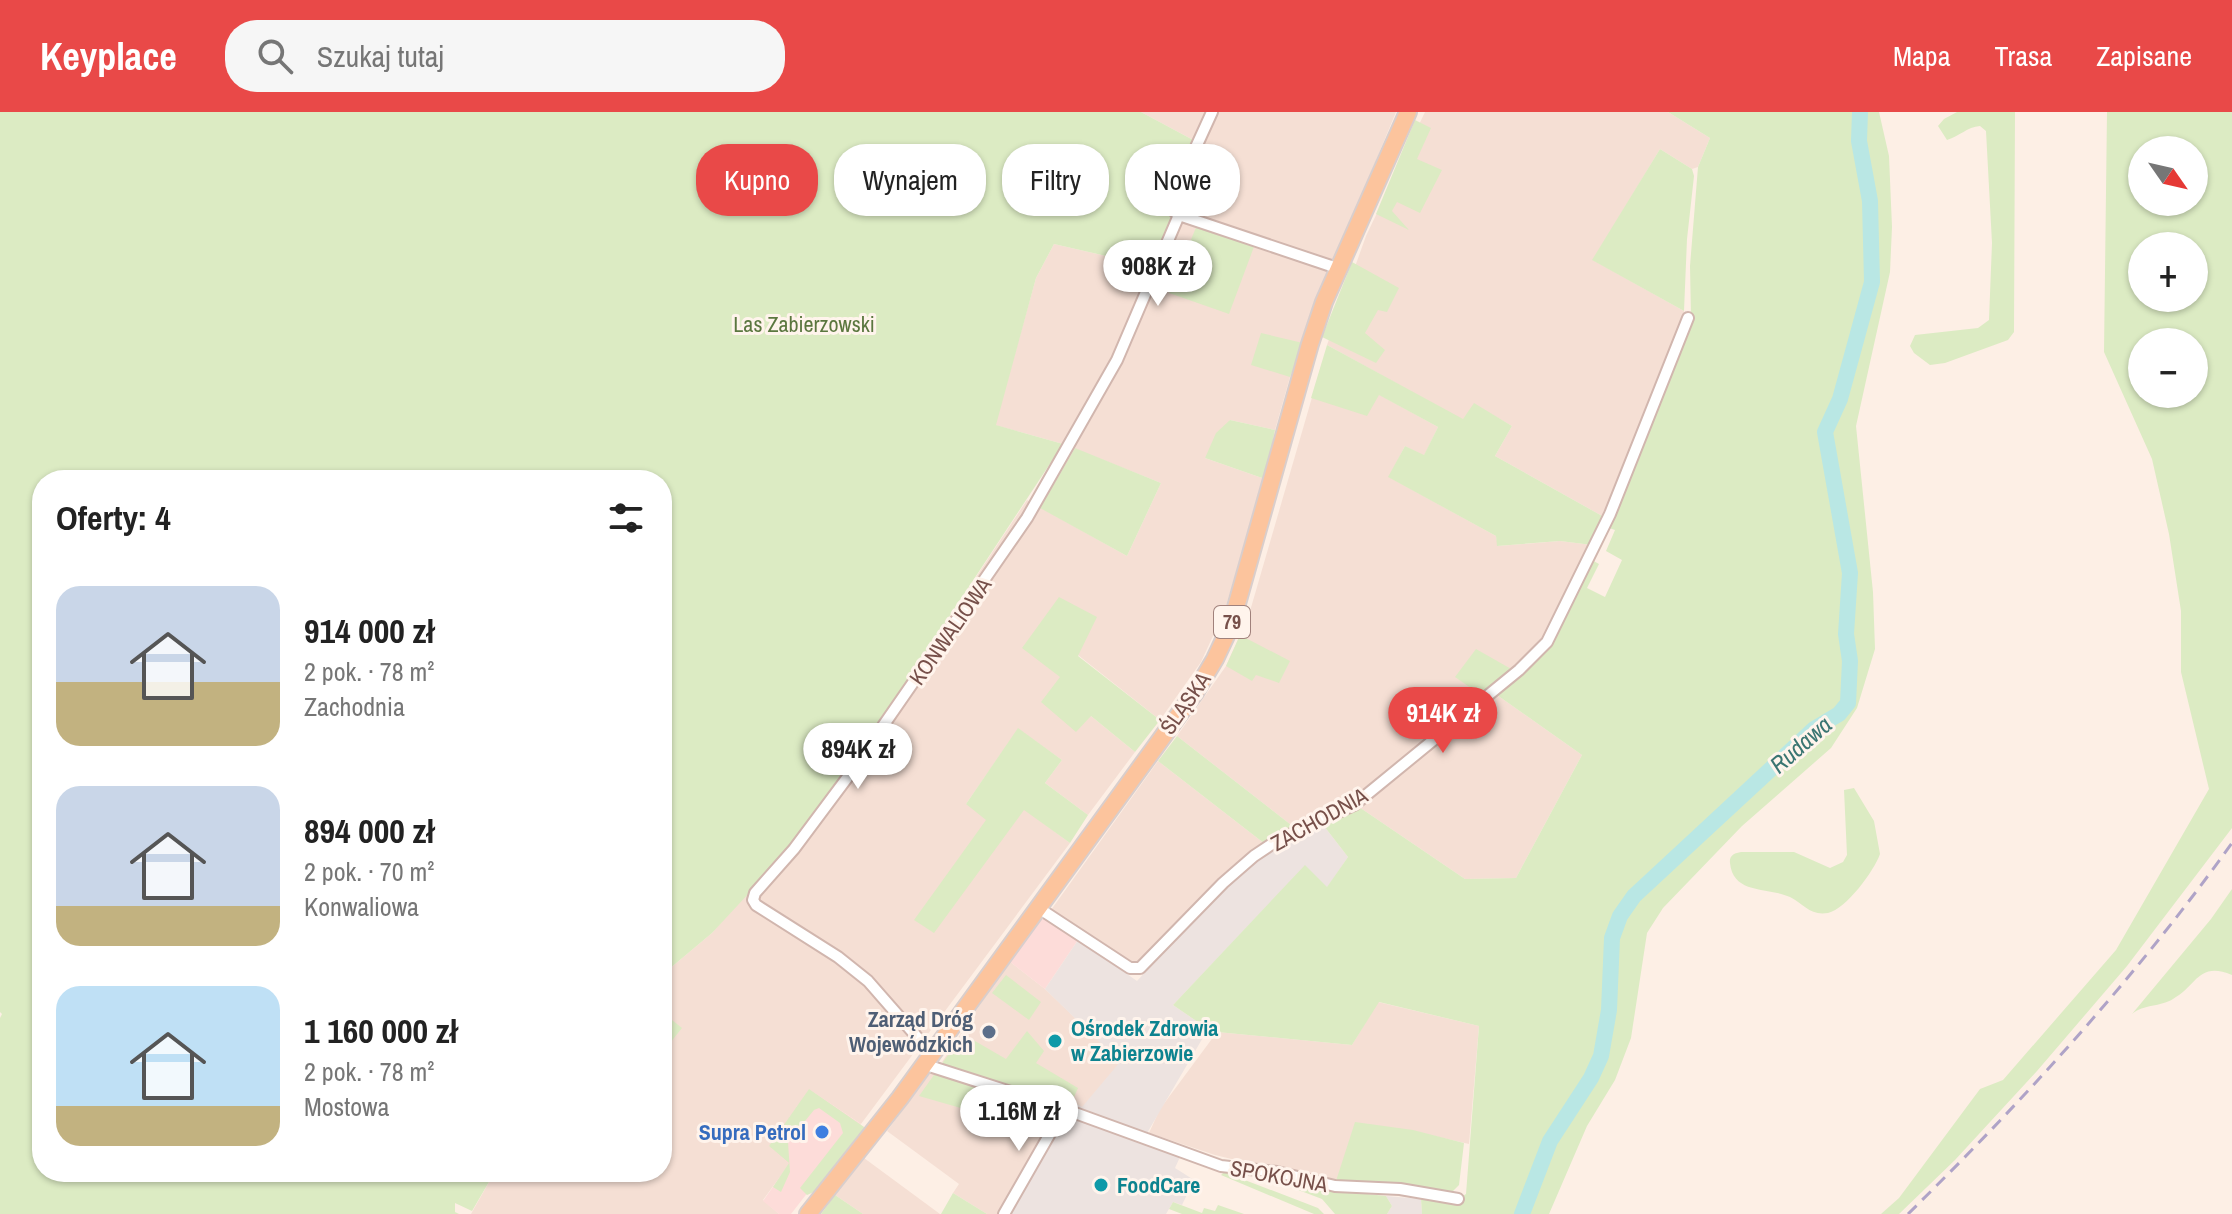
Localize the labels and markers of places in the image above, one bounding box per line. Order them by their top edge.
pin: 908K zł [1084,240,1232,308]
pin: 914K zł [1369,687,1517,755]
pin: 894K zł [784,723,932,791]
place label: Zarząd Dróg Wojewódzkich [849,1004,973,1059]
place label: Ośrodek Zdrowia w Zabierzowie [1071,1013,1218,1068]
marker: Zarząd Dróg Wojewódzkich [980,1023,998,1041]
marker: Ośrodek Zdrowia w Zabierzowie [1046,1032,1064,1050]
pin: 1.16M zł [936,1085,1102,1153]
place label: Supra Petrol [699,1117,806,1147]
marker: Supra Petrol [813,1123,831,1141]
place label: FoodCare [1117,1170,1200,1200]
marker: FoodCare [1092,1176,1110,1194]

